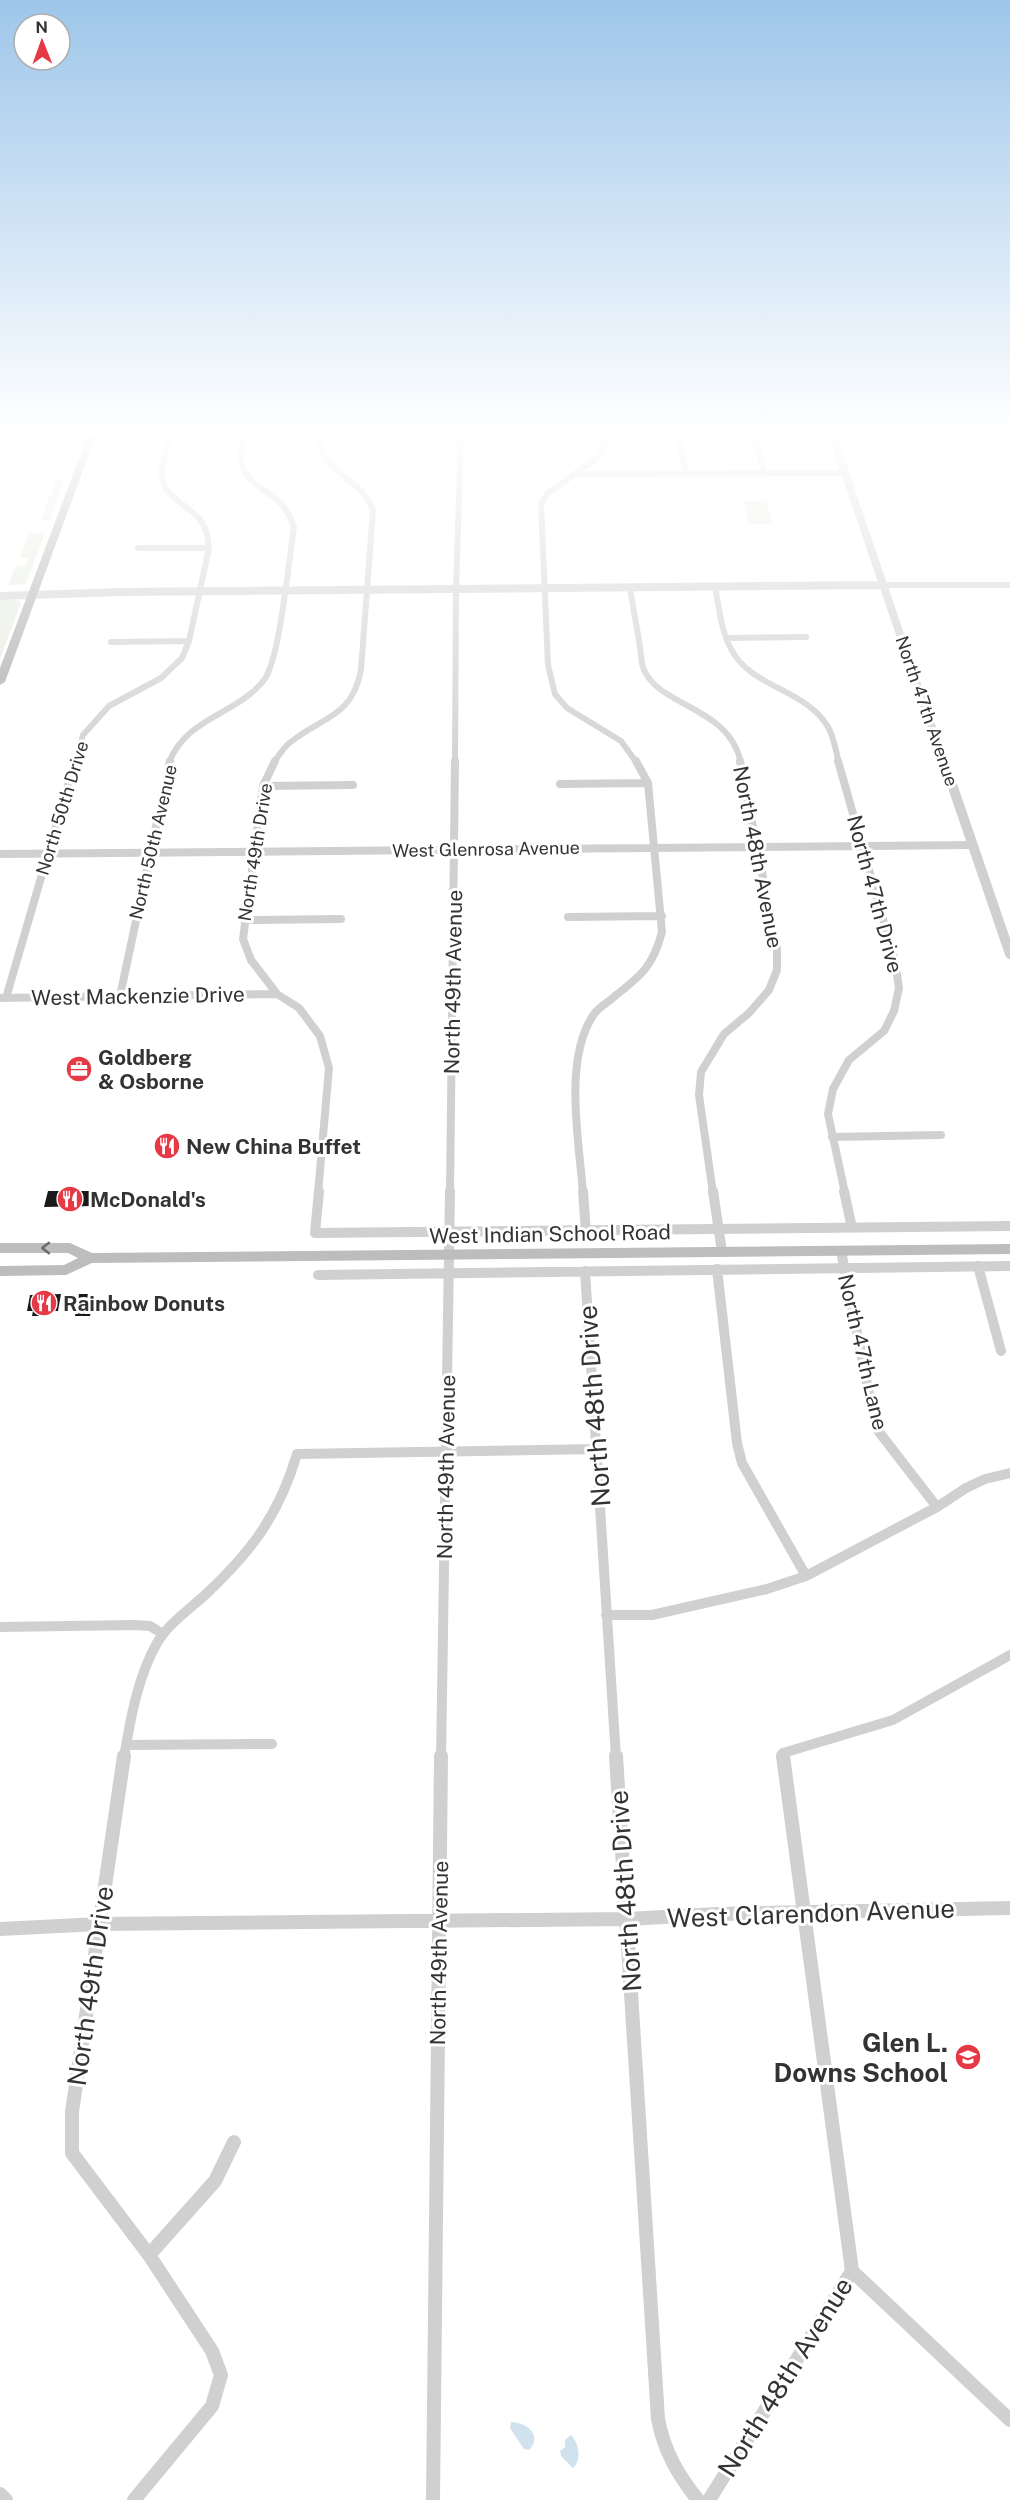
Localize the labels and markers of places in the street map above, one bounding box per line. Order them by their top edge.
place label: Goldberg & Osborne [98,1045,204,1094]
office icon: Goldberg & Osborne [64,1054,94,1084]
restaurant icon: New China Buffet [152,1131,182,1161]
place label: New China Buffet [186,1134,361,1159]
restaurant icon: McDonald's [55,1184,85,1214]
place label: McDonald's [90,1187,206,1212]
restaurant icon: Rainbow Donuts [29,1288,59,1318]
place label: Rainbow Donuts [63,1291,225,1316]
place label: Glen L. Downs School [774,2027,948,2088]
school or university icon: Glen L. Downs School [953,2042,983,2072]

